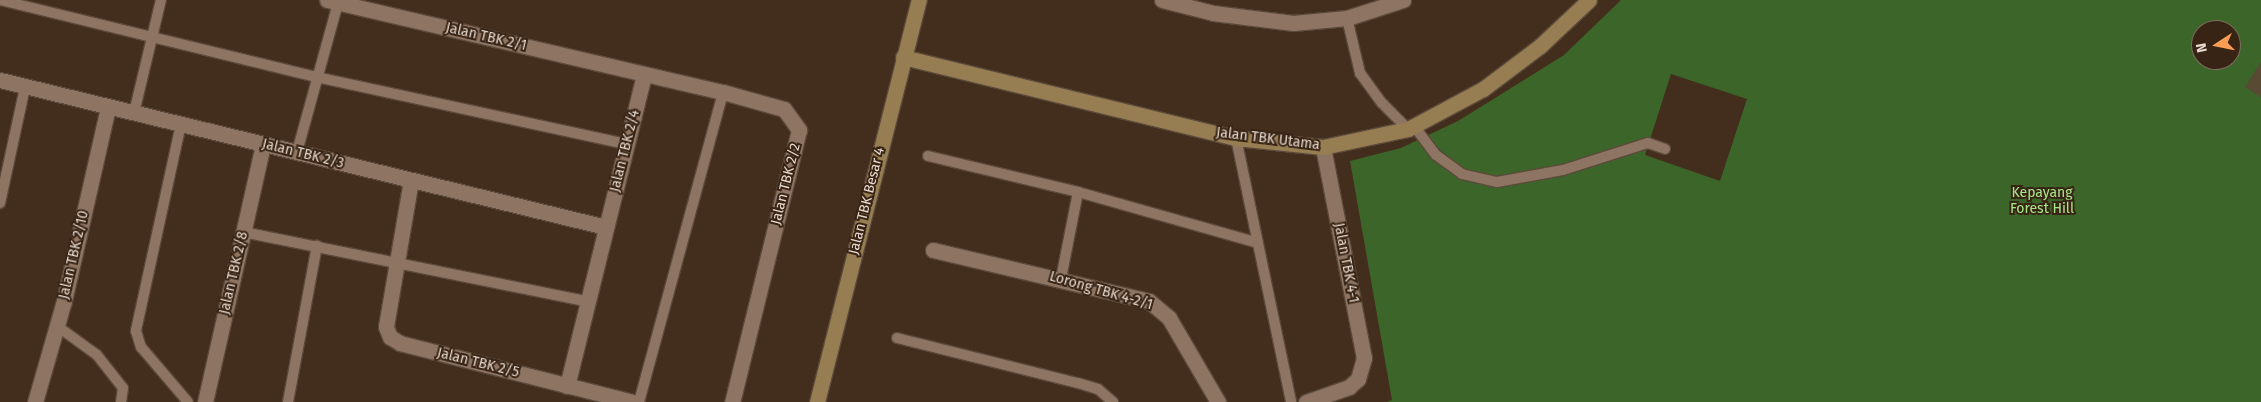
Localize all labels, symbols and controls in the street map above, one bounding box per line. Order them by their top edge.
street label: Jalan TBK 2/1 [444,20,528,54]
north arrow [2191,20,2241,70]
text: N [2193,42,2211,54]
street label: Jalan TBK 2/4 [607,108,643,194]
street label: Jalan TBK Utama [1215,124,1321,154]
street label: Jalan TBK 2/3 [260,136,346,172]
street label: Jalan TBK 2/2 [768,141,804,227]
street label: Jalan TBK Besar 4 [846,146,888,256]
park label: Kepayang Forest Hill [2010,185,2074,218]
street label: Jalan TBK 2/10 [56,209,92,301]
street label: Jalan TBK 4-1 [1330,222,1362,304]
street label: Jalan TBK 2/8 [216,230,252,316]
street label: Lorong TBK 4-2/1 [1047,268,1155,314]
street label: Jalan TBK 2/5 [435,345,521,381]

